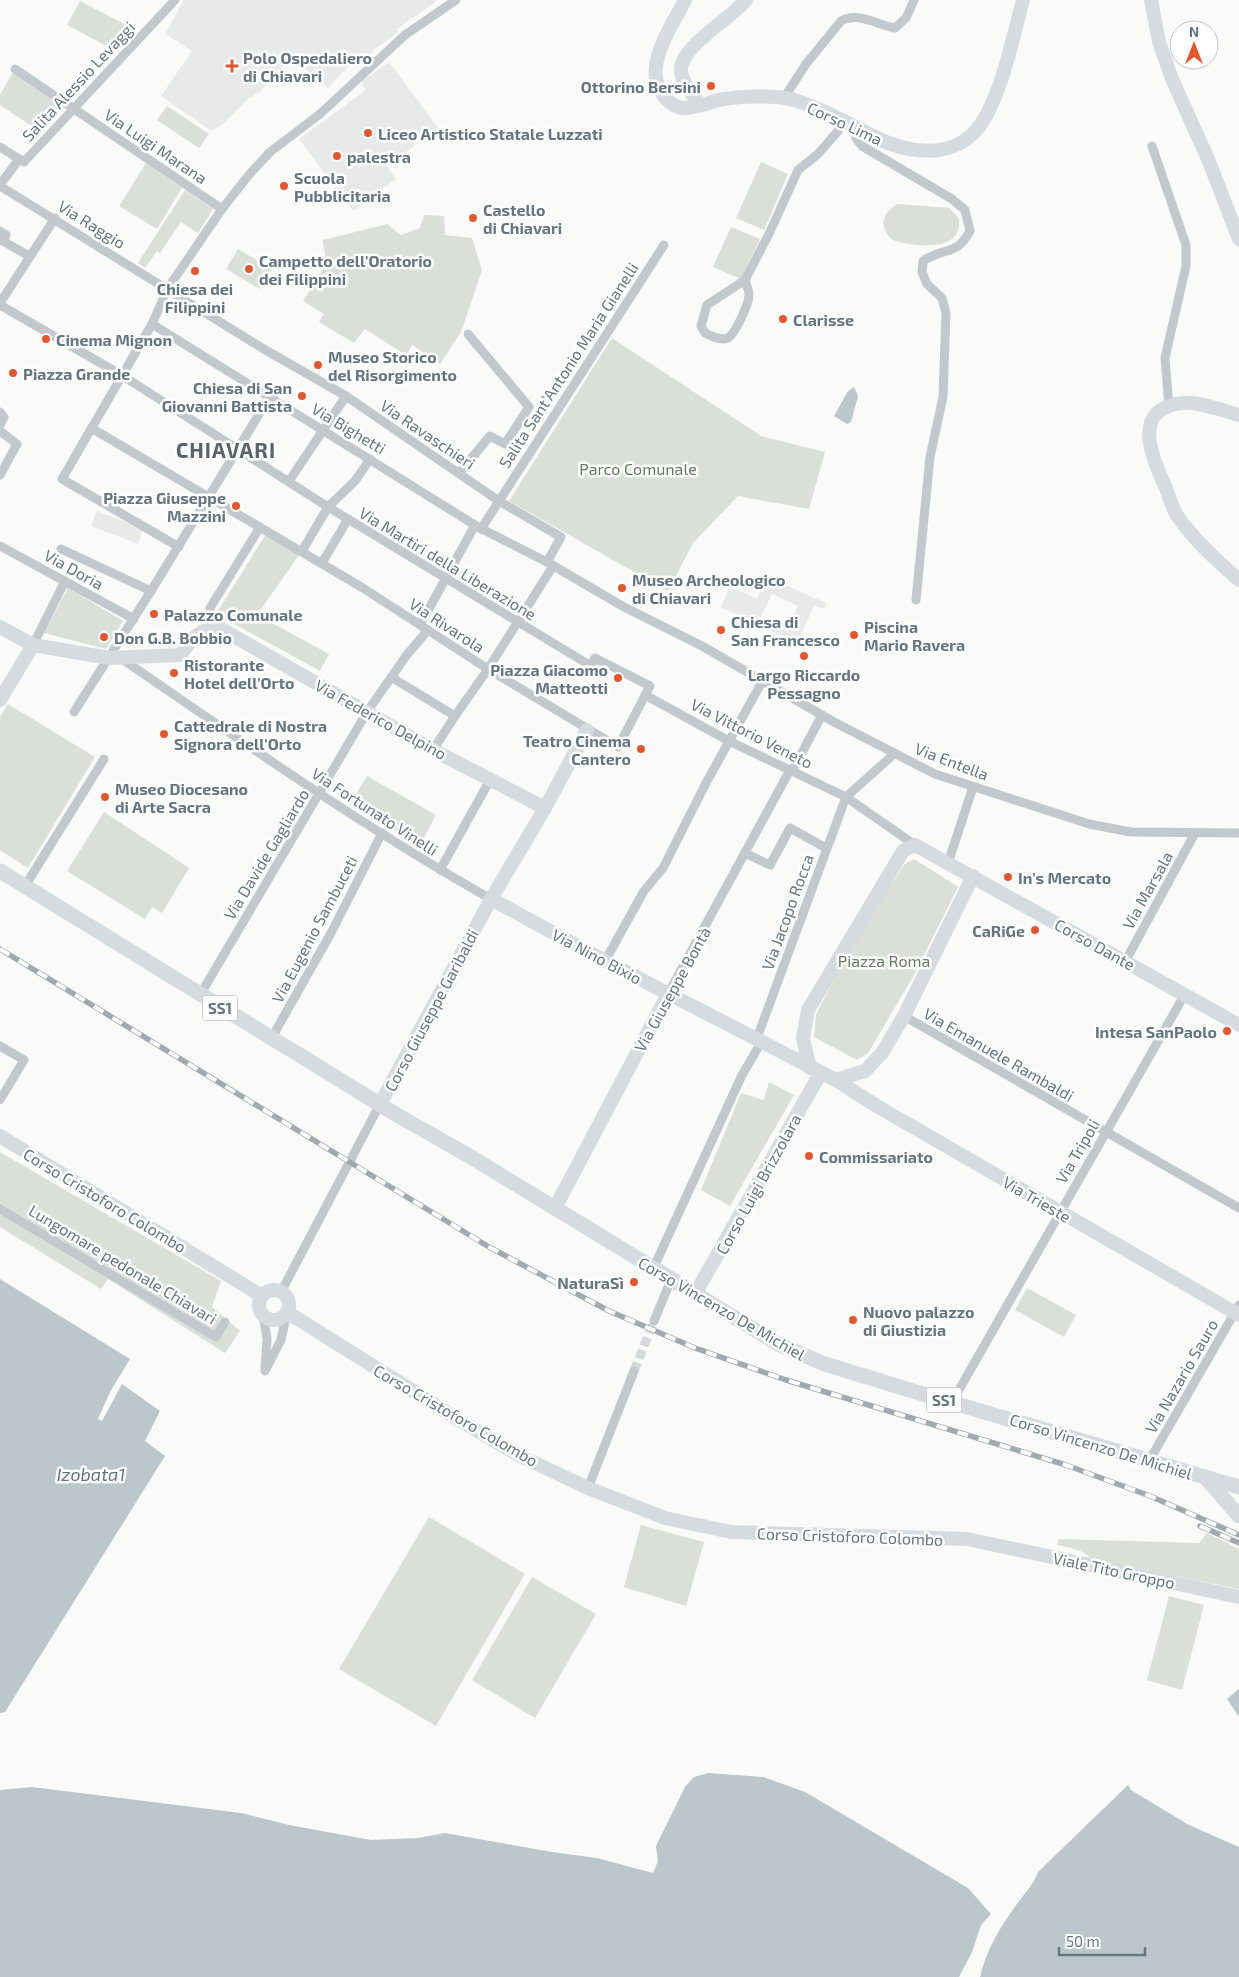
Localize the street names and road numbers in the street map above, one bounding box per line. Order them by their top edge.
street label: Salita Alessio Levaggi [18,17,138,145]
street label: Corso Lima [805,97,885,149]
street label: Via Luigi Marana [101,105,211,187]
street label: Via Raggio [55,196,129,252]
street label: Salita Sant’Antonio Maria Gianelli [494,259,642,471]
street label: Via Ravaschieri [377,395,479,473]
street label: Via Bighetti [309,398,389,458]
street label: Via Martiri della Liberazione [356,503,540,623]
street label: Via Doria [41,545,107,593]
street label: Via Rivarola [406,594,488,656]
street label: Via Federico Delpino [312,675,450,763]
street label: Via Vittorio Veneto [688,694,816,772]
street label: Via Entella [913,738,991,784]
street label: Via Fortunato Vinelli [308,763,442,859]
street label: Via Davide Gagliardo [219,785,313,923]
street label: Via Marsala [1118,848,1176,932]
street label: Via Jacopo Rocca [757,851,817,973]
street label: Via Eugenio Sambuceti [267,852,361,1006]
street label: Corso Dante [1052,914,1138,974]
street label: Via Giuseppe Bontà [630,923,714,1055]
street label: Via Nino Bixio [549,924,645,988]
street label: Corso Giuseppe Garibaldi [380,926,482,1094]
road number: SS1 [202,996,238,1020]
street label: Via Emanuele Rambaldi [921,1003,1077,1105]
street label: Corso Luigi Brizzolara [711,1110,805,1258]
street label: Via Tripoli [1051,1116,1103,1186]
street label: Corso Cristoforo Colombo [20,1144,190,1256]
street label: Via Trieste [1000,1172,1074,1226]
street label: Lungomare pedonale Chiavari [26,1200,220,1328]
street label: Corso Vincenzo De Michiel [635,1252,809,1364]
street label: Via Nazario Sauro [1141,1316,1221,1436]
street label: Corso Cristoforo Colombo [371,1360,541,1470]
road number: SS1 [926,1388,962,1412]
street label: Corso Vincenzo De Michiel [1008,1409,1195,1483]
street label: Corso Cristoforo Colombo [757,1523,943,1549]
street label: Viale Tito Groppo [1051,1548,1177,1592]

